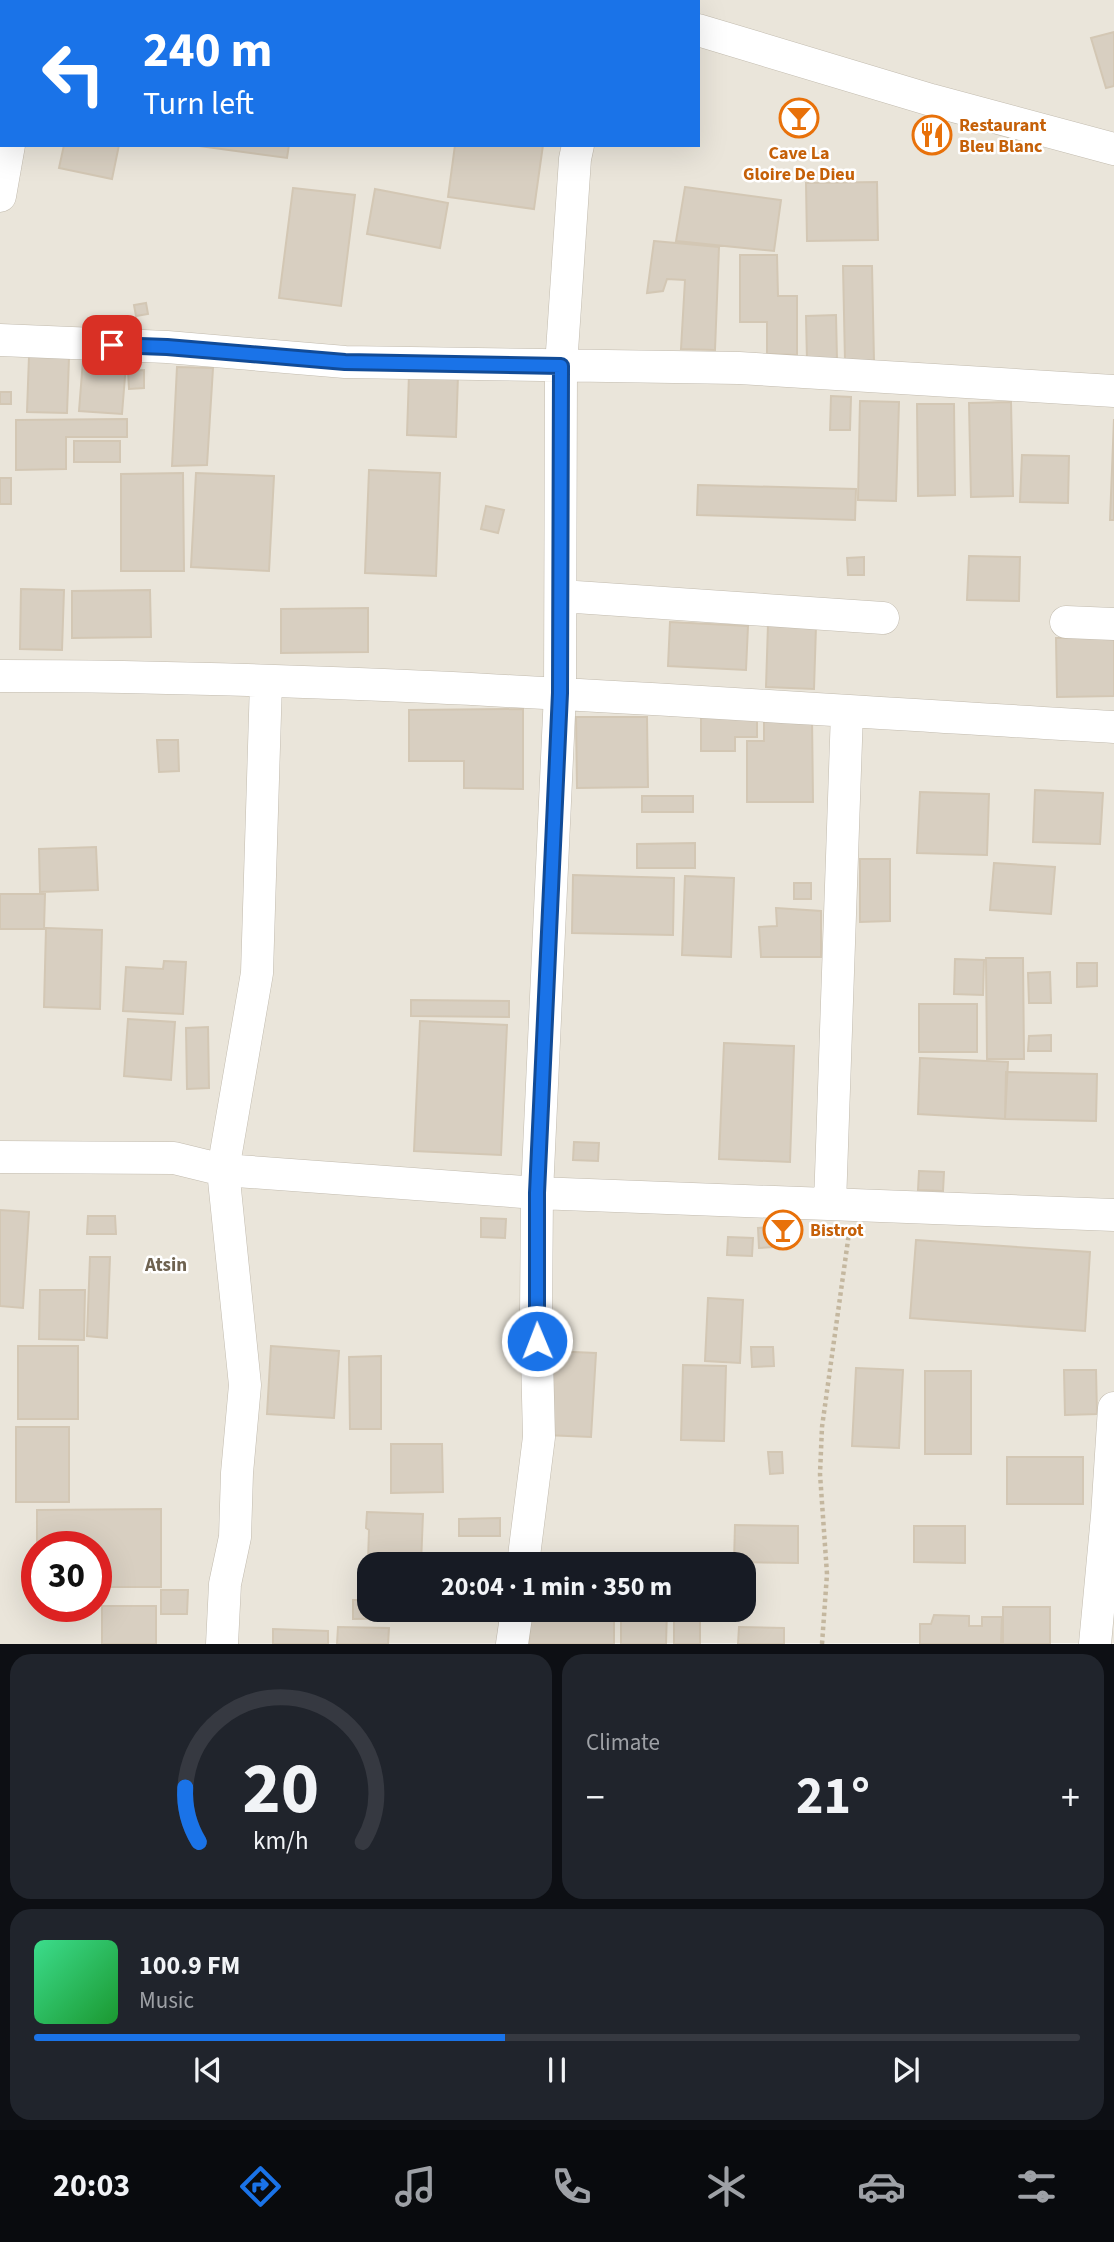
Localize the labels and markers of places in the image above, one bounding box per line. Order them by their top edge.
bar icon: Cave La Gloire De Dieu [778,97,820,139]
place label: Restaurant Bleu Blanc [959,113,1046,159]
restaurant icon: Restaurant Bleu Blanc [911,114,953,156]
place label: Cave La Gloire De Dieu [743,141,855,187]
pin [82,315,142,375]
bar icon: Bistrot [762,1209,804,1251]
place label: Bistrot [810,1218,864,1243]

